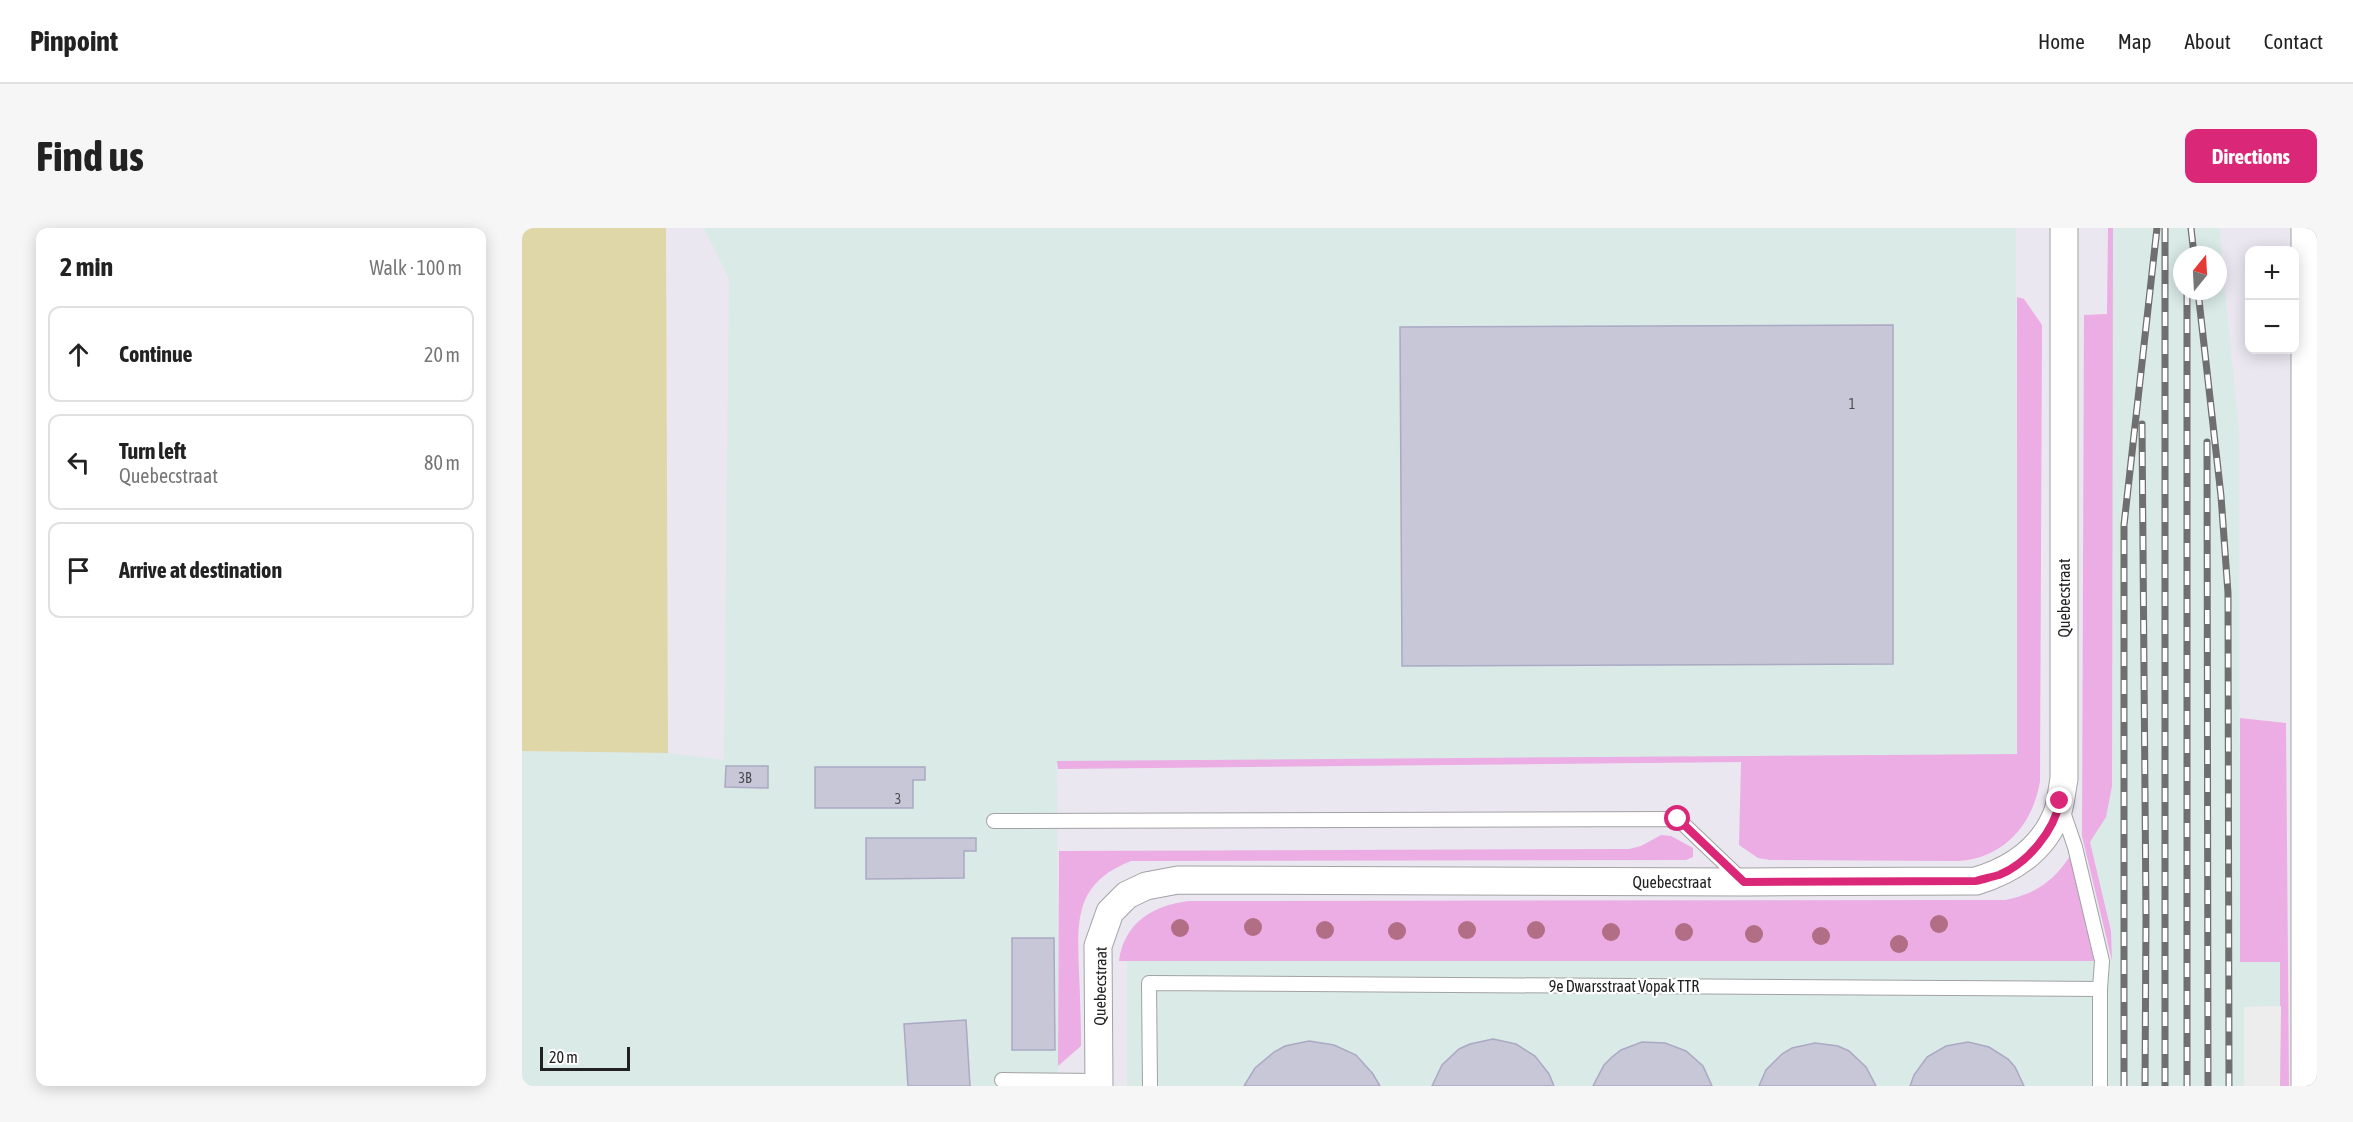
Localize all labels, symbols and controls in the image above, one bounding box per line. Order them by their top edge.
text: Pinpoint [30,25,118,57]
text: Home [2038,29,2085,53]
text: Map [2118,29,2152,53]
text: About [2185,29,2231,53]
text: Contact [2264,29,2323,53]
button: Directions [2185,129,2317,183]
text: Find us [36,132,144,180]
north arrow [2173,246,2227,300]
map controls [2245,246,2299,354]
button: + [2245,246,2299,300]
text: 2 min [60,252,113,282]
text: Walk · 100 m [370,256,462,279]
button: − [2245,300,2299,354]
icon: ahead [62,338,95,371]
text: Continue [119,341,193,367]
text: 20 m [424,343,460,366]
house number: 1 [1849,396,1855,412]
text: Turn left [119,438,186,464]
icon: left [62,446,95,479]
text: 80 m [424,451,460,474]
text: Quebecstraat [119,464,218,487]
icon: arrive [62,554,95,587]
text: Arrive at destination [119,557,282,583]
street label: Quebecstraat [2055,558,2073,638]
house number: 3B [738,770,752,786]
route end [2046,787,2072,813]
house number: 3 [895,791,901,807]
route start [1664,805,1690,831]
street label: Quebecstraat [1632,873,1712,891]
street label: Quebecstraat [1090,946,1110,1026]
street label: 9e Dwarsstraat Vopak TTR [1549,977,1699,996]
scale bar [540,1044,630,1072]
text: 20 m [549,1048,578,1066]

